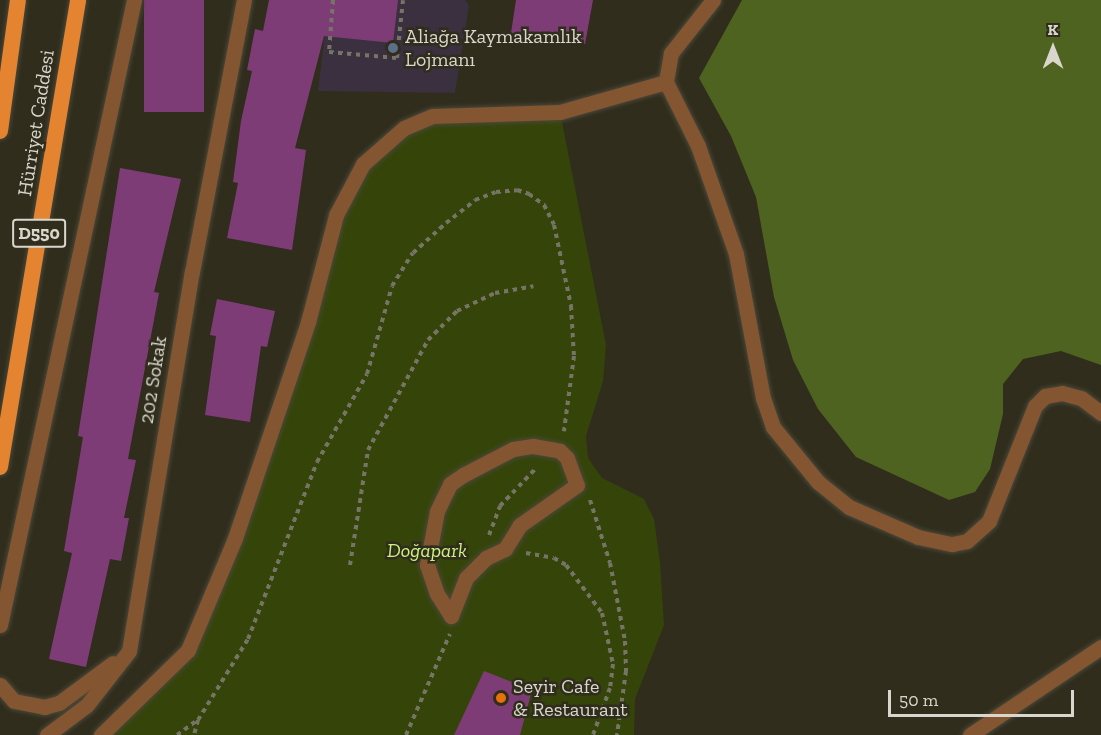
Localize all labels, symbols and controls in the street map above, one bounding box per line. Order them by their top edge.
north arrow [1023,18,1083,78]
text: K [1048,20,1058,39]
place label: Aliağa Kaymakamlık Lojmanı [405,24,582,71]
marker: Aliağa Kaymakamlık Lojmanı [386,41,400,55]
street label: Hürriyet Caddesi [13,48,59,198]
road number: D550 [12,218,66,248]
street label: 202 Sokak [134,335,172,425]
park label: Doğapark [387,538,467,562]
place label: Seyir Cafe & Restaurant [513,674,628,721]
scale bar [891,678,1077,716]
text: 50 m [899,689,938,711]
marker: Seyir Cafe & Restaurant [494,691,508,705]

